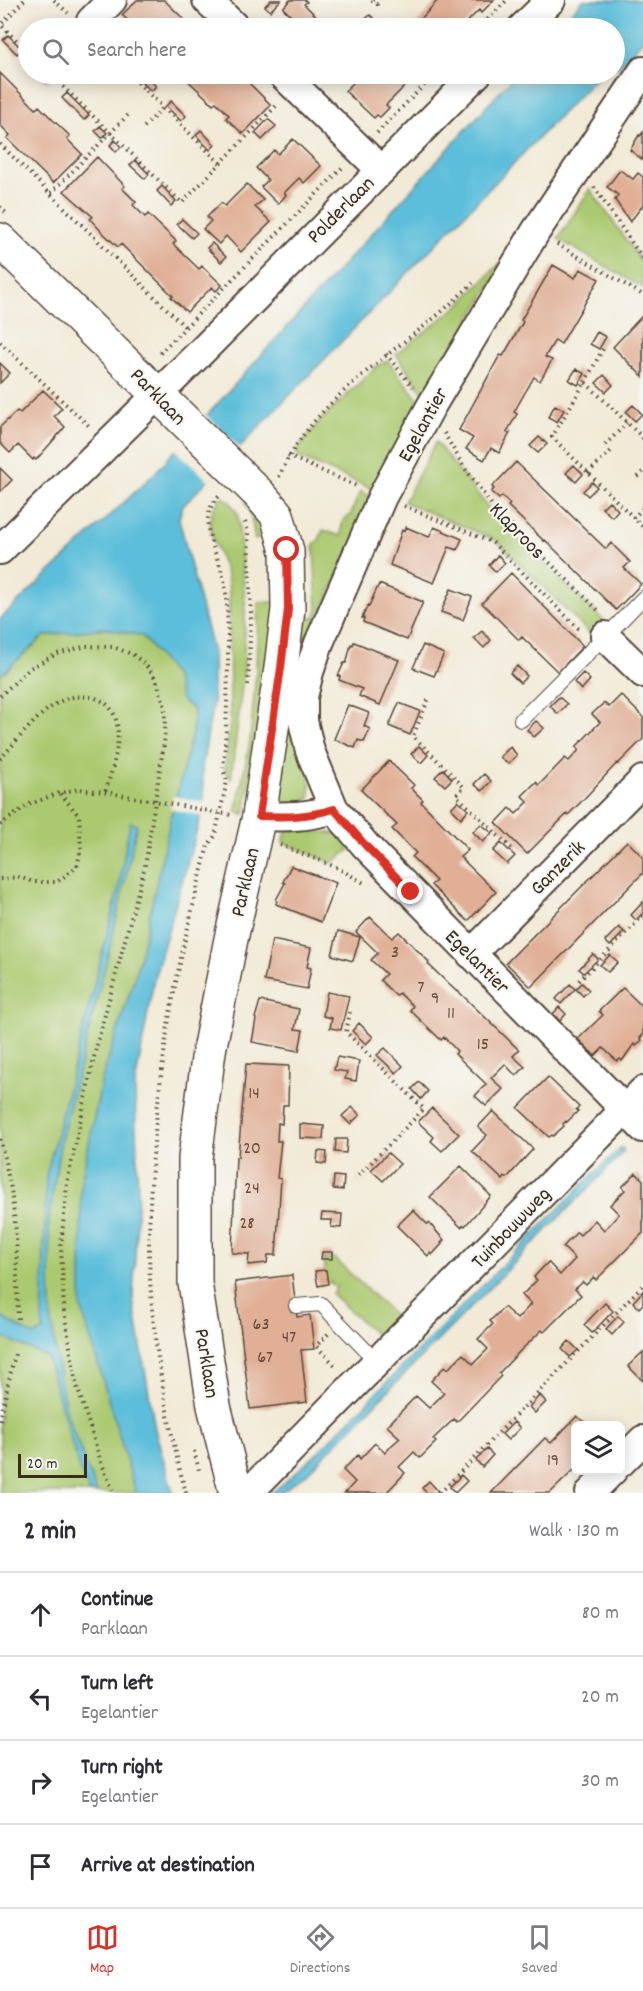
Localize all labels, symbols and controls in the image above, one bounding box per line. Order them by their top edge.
search box [18,18,625,84]
icon: search [39,35,72,68]
text: Search here [87,36,186,67]
street label: Polderlaan [301,170,383,252]
street label: Parklaan [122,362,192,434]
street label: Egelantier [392,383,458,468]
street label: Klaproos [481,497,551,568]
route start [273,536,299,562]
street label: Ganzerik [525,835,594,904]
street label: Parklaan [224,845,269,920]
route end [397,878,423,904]
street label: Egelantier [437,924,515,1003]
house number: 3 [391,941,399,966]
house number: 7 [418,976,425,1001]
house number: 9 [431,987,439,1012]
house number: 11 [447,1002,455,1027]
house number: 15 [477,1033,489,1058]
house number: 14 [248,1082,260,1107]
house number: 20 [243,1137,261,1162]
house number: 24 [244,1177,260,1202]
street label: Tuinbouwweg [465,1181,559,1277]
house number: 28 [239,1212,255,1237]
house number: 63 [253,1313,269,1338]
street label: Parklaan [185,1326,225,1400]
house number: 47 [282,1326,296,1351]
house number: 67 [257,1346,273,1371]
map controls [571,1421,625,1475]
button: layers [571,1421,625,1475]
house number: 19 [547,1449,559,1474]
scale bar [18,1451,87,1478]
text: 20 m [27,1453,57,1476]
text: 2 min [24,1514,76,1551]
text: Walk · 130 m [529,1518,619,1546]
text: Continue [81,1585,153,1616]
icon: ahead [24,1598,57,1631]
text: 80 m [582,1600,619,1628]
text: Parklaan [81,1616,148,1644]
text: Turn left [81,1669,153,1700]
icon: left [24,1682,57,1715]
text: 20 m [581,1684,619,1712]
text: Egelantier [81,1700,158,1728]
text: Turn right [81,1753,163,1784]
icon: right [24,1766,57,1799]
text: 30 m [581,1768,619,1796]
text: Egelantier [81,1784,158,1812]
icon: arrive [24,1850,57,1883]
text: Arrive at destination [81,1851,255,1882]
tab: Map [86,1921,119,1980]
tab: Directions [290,1921,350,1980]
tab: Saved [522,1921,557,1980]

